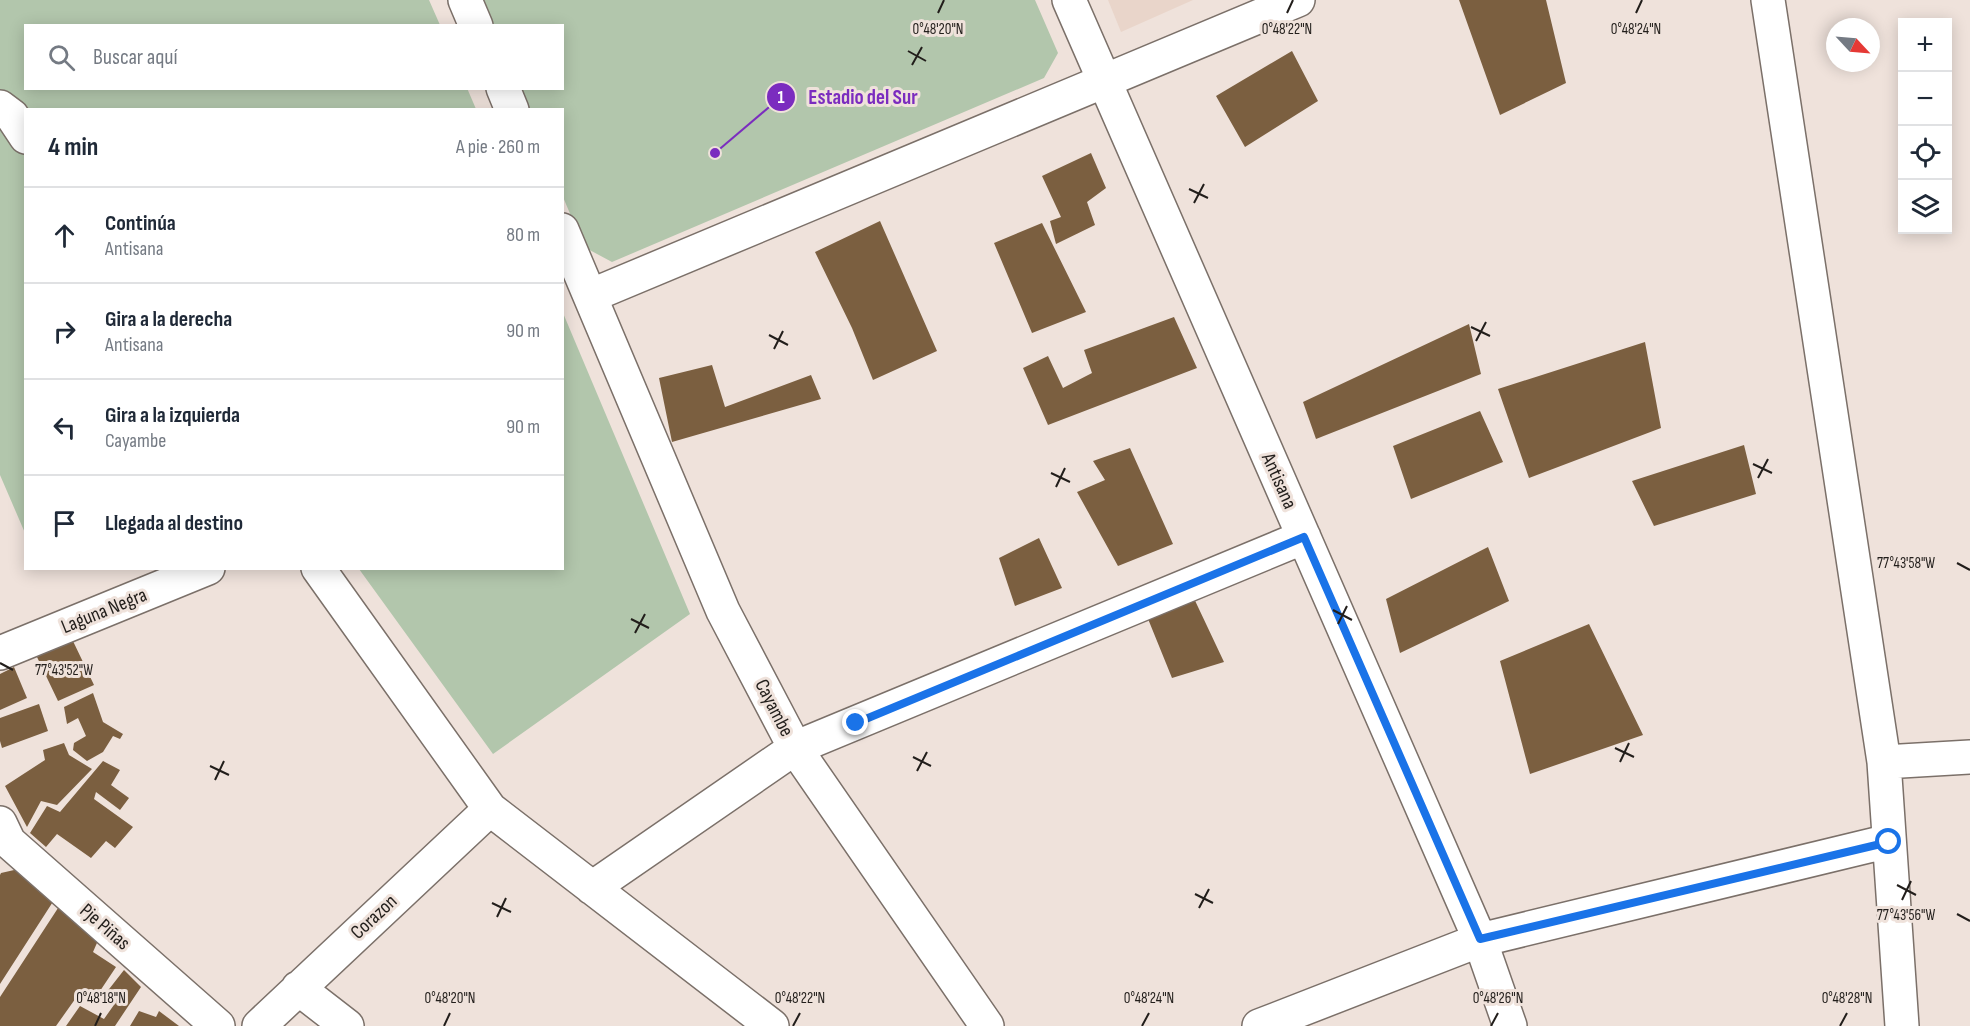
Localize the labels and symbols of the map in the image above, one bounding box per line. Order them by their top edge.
north arrow [1826,18,1880,72]
text: 0°48'20"N [913,20,963,39]
text: 0°48'22"N [1262,20,1312,39]
text: 0°48'24"N [1611,20,1661,39]
callout: Estadio del Sur [766,77,930,116]
text: Estadio del Sur [808,85,918,110]
text: 1 [777,87,785,108]
street label: Antisana [1256,448,1302,513]
text: 77°43'58"W [1877,554,1935,573]
street label: Laguna Negra [58,583,150,639]
text: 77°43'52"W [35,661,93,680]
street label: Cayambe [749,675,799,741]
route end [842,709,868,735]
route start [1875,828,1901,854]
street label: Corazon [346,890,402,944]
street label: Pje Piñas [75,899,135,955]
text: 77°43'56"W [1877,906,1935,925]
text: 0°48'18"N [76,989,126,1008]
text: 0°48'20"N [425,989,475,1008]
text: 0°48'22"N [775,989,825,1008]
text: 0°48'24"N [1124,989,1174,1008]
text: 0°48'26"N [1473,989,1523,1008]
text: 0°48'28"N [1822,989,1872,1008]

